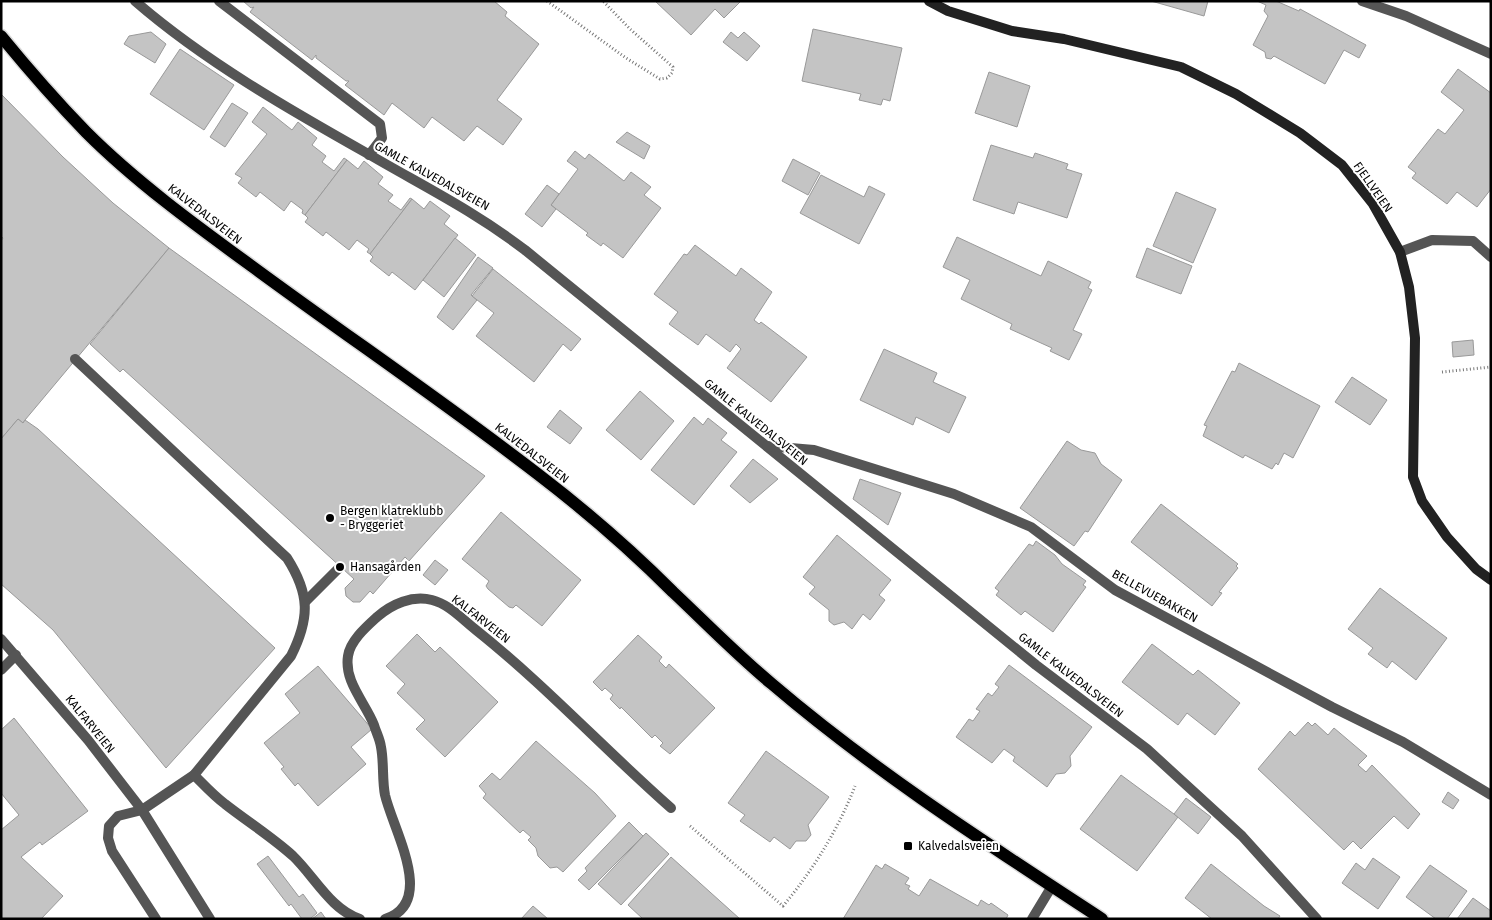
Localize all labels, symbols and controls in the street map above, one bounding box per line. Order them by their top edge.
street label: GAMLE KALVEDALSVEIEN [372,139,492,213]
street label: FJELLVEIEN [1351,159,1395,215]
street label: KALVEDALSVEIEN [165,181,245,247]
street label: GAMLE KALVEDALSVEIEN [701,376,811,468]
street label: KALVEDALSVEIEN [492,420,572,486]
place label: Bergen klatreklubb - Bryggeriet [340,504,443,532]
marker: Bergen klatreklubb - Bryggeriet [324,512,336,524]
place label: Hansagården [350,560,421,574]
marker: Hansagården [334,561,346,573]
street label: BELLEVUEBAKKEN [1110,567,1200,625]
street label: KALFARVEIEN [449,592,513,646]
street label: GAMLE KALVEDALSVEIEN [1016,630,1126,720]
street label: KALFARVEIEN [62,692,118,756]
place label: Kalvedalsveien [918,839,999,853]
marker: Kalvedalsveien [902,840,914,852]

